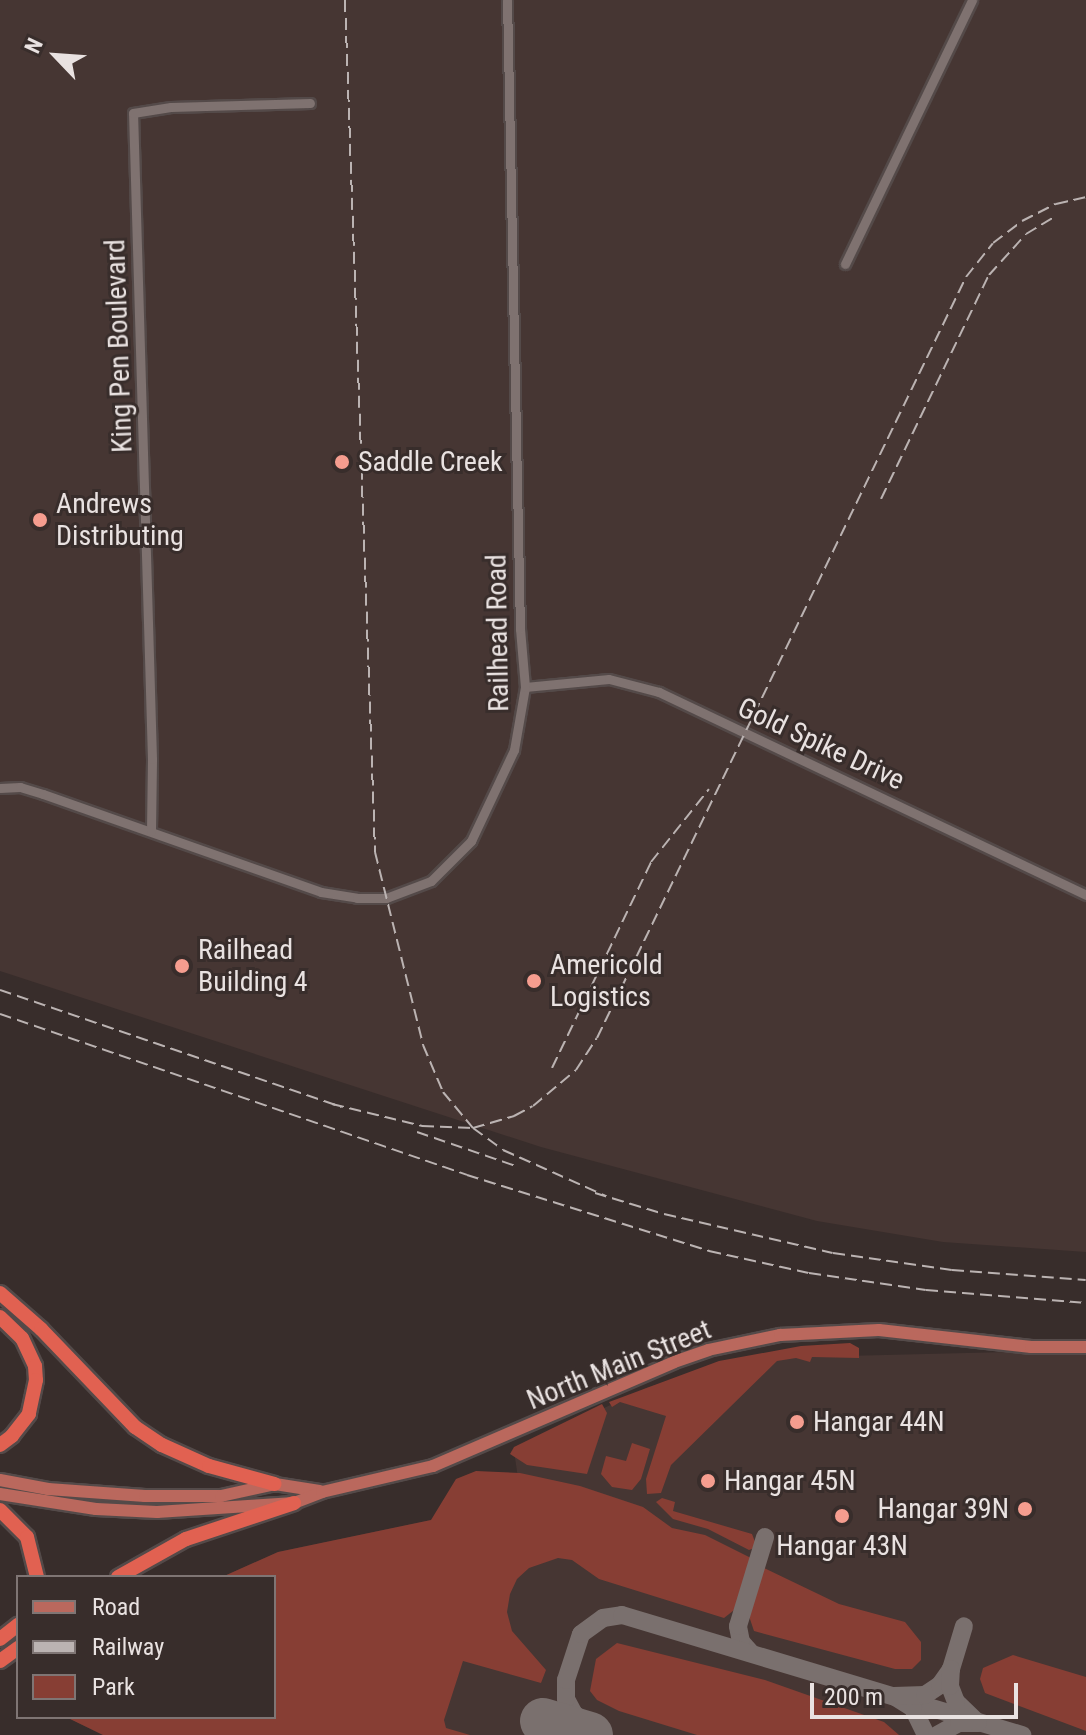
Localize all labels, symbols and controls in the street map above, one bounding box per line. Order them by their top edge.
north arrow [16,16,96,96]
text: N [20,34,48,57]
street label: King Pen Boulevard [98,239,140,453]
place label: Saddle Creek [358,445,503,479]
marker: Saddle Creek [333,453,351,471]
place label: Andrews Distributing [56,487,184,553]
marker: Andrews Distributing [31,511,49,529]
street label: Railhead Road [480,554,516,712]
street label: Gold Spike Drive [732,691,910,797]
place label: Railhead Building 4 [198,933,308,999]
place label: Americold Logistics [550,948,663,1014]
marker: Railhead Building 4 [173,957,191,975]
marker: Americold Logistics [525,972,543,990]
street label: North Main Street [522,1313,716,1417]
place label: Hangar 44N [813,1405,945,1439]
marker: Hangar 44N [788,1413,806,1431]
place label: Hangar 45N [724,1464,856,1498]
marker: Hangar 45N [699,1472,717,1490]
place label: Hangar 39N [877,1492,1009,1526]
marker: Hangar 39N [1016,1500,1034,1518]
marker: Hangar 43N [833,1507,851,1525]
place label: Hangar 43N [776,1529,908,1563]
legend [16,1575,276,1719]
text: Road [92,1593,140,1621]
text: Railway [92,1633,164,1661]
scale bar [814,1667,1022,1717]
text: Park [92,1673,135,1701]
text: 200 m [824,1683,883,1711]

